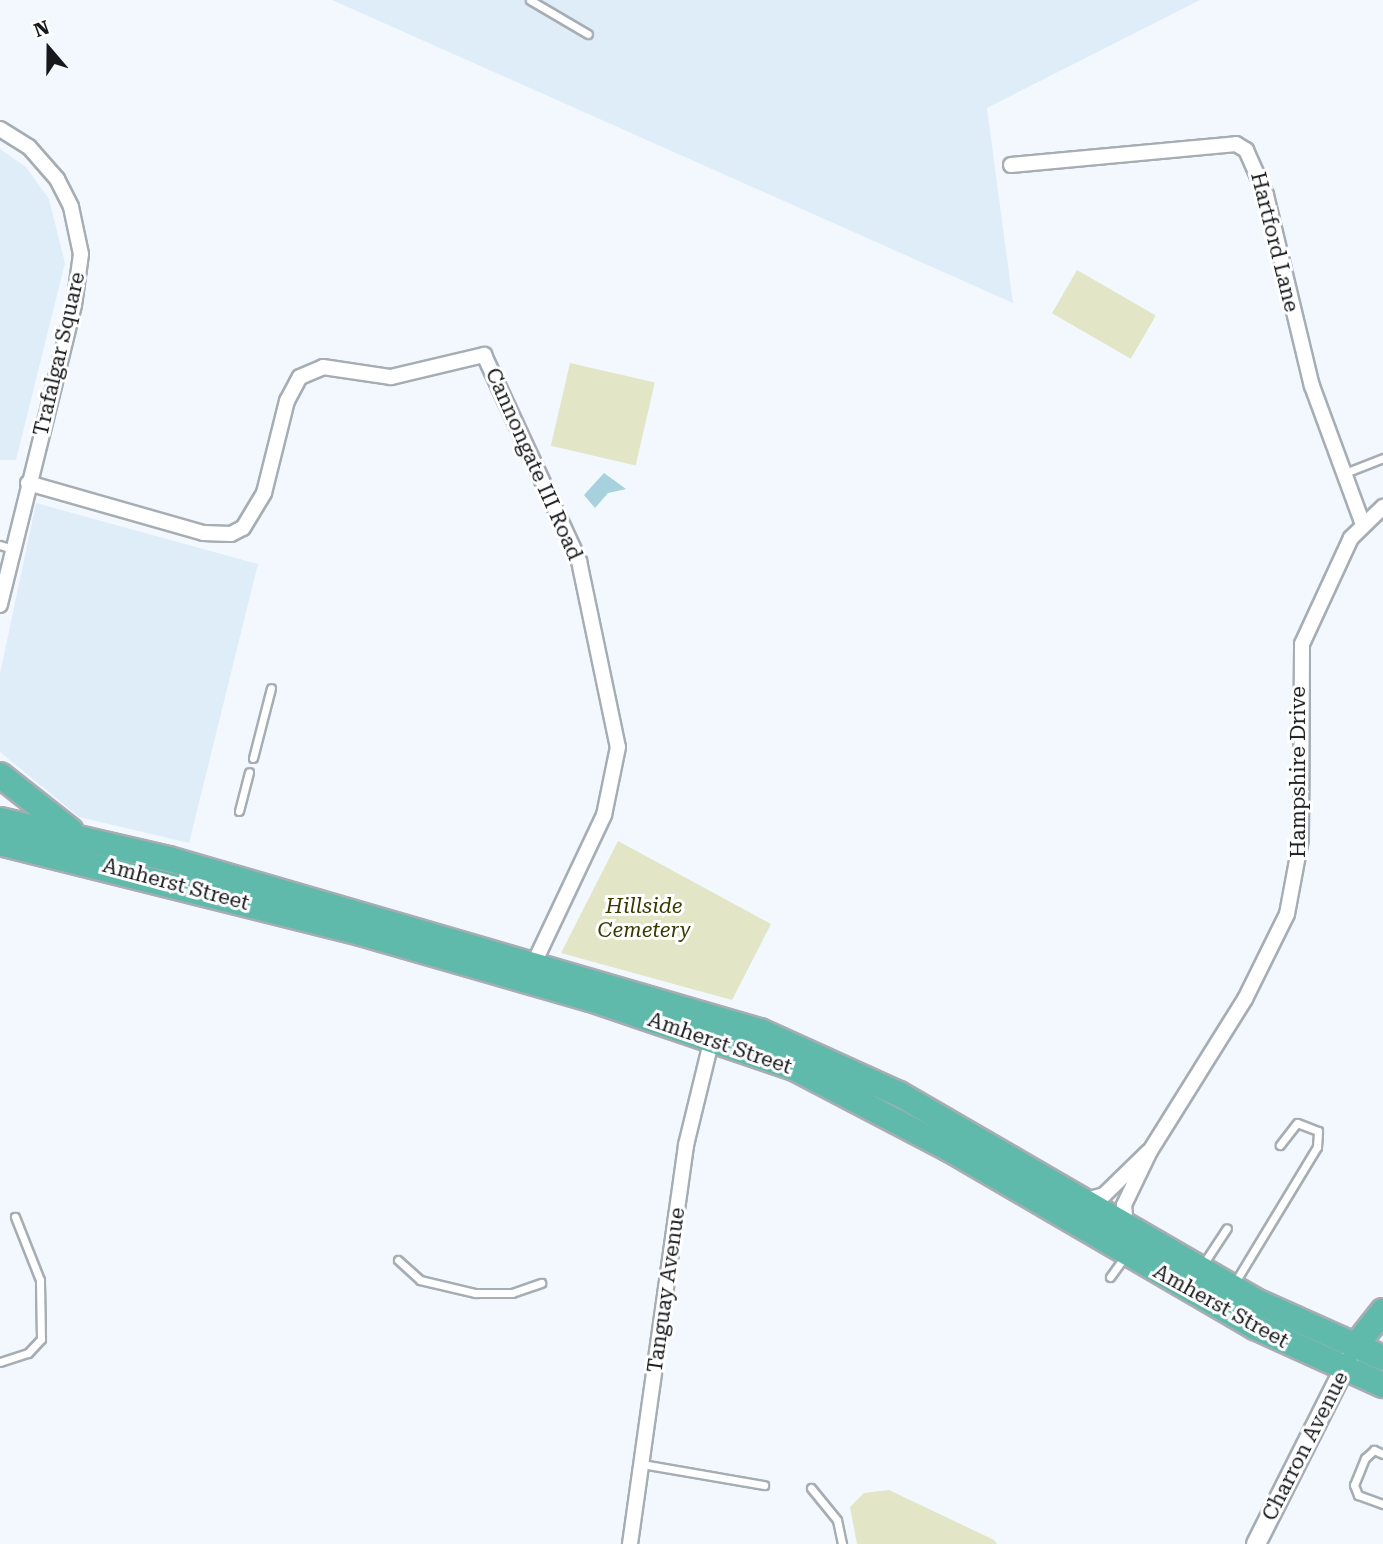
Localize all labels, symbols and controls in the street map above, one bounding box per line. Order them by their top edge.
north arrow [14,14,84,84]
text: N [31,15,52,42]
street label: Hartford Lane [1245,169,1305,315]
street label: Trafalgar Square [28,270,90,438]
street label: Cannongate III Road [480,364,588,564]
street label: Hampshire Drive [1285,686,1311,858]
street label: Amherst Street [100,852,252,916]
park label: Hillside Cemetery [598,893,690,943]
street label: Amherst Street [645,1007,795,1079]
street label: Tanguay Avenue [642,1206,690,1374]
street label: Amherst Street [1149,1258,1293,1354]
street label: Charron Avenue [1257,1367,1353,1525]

